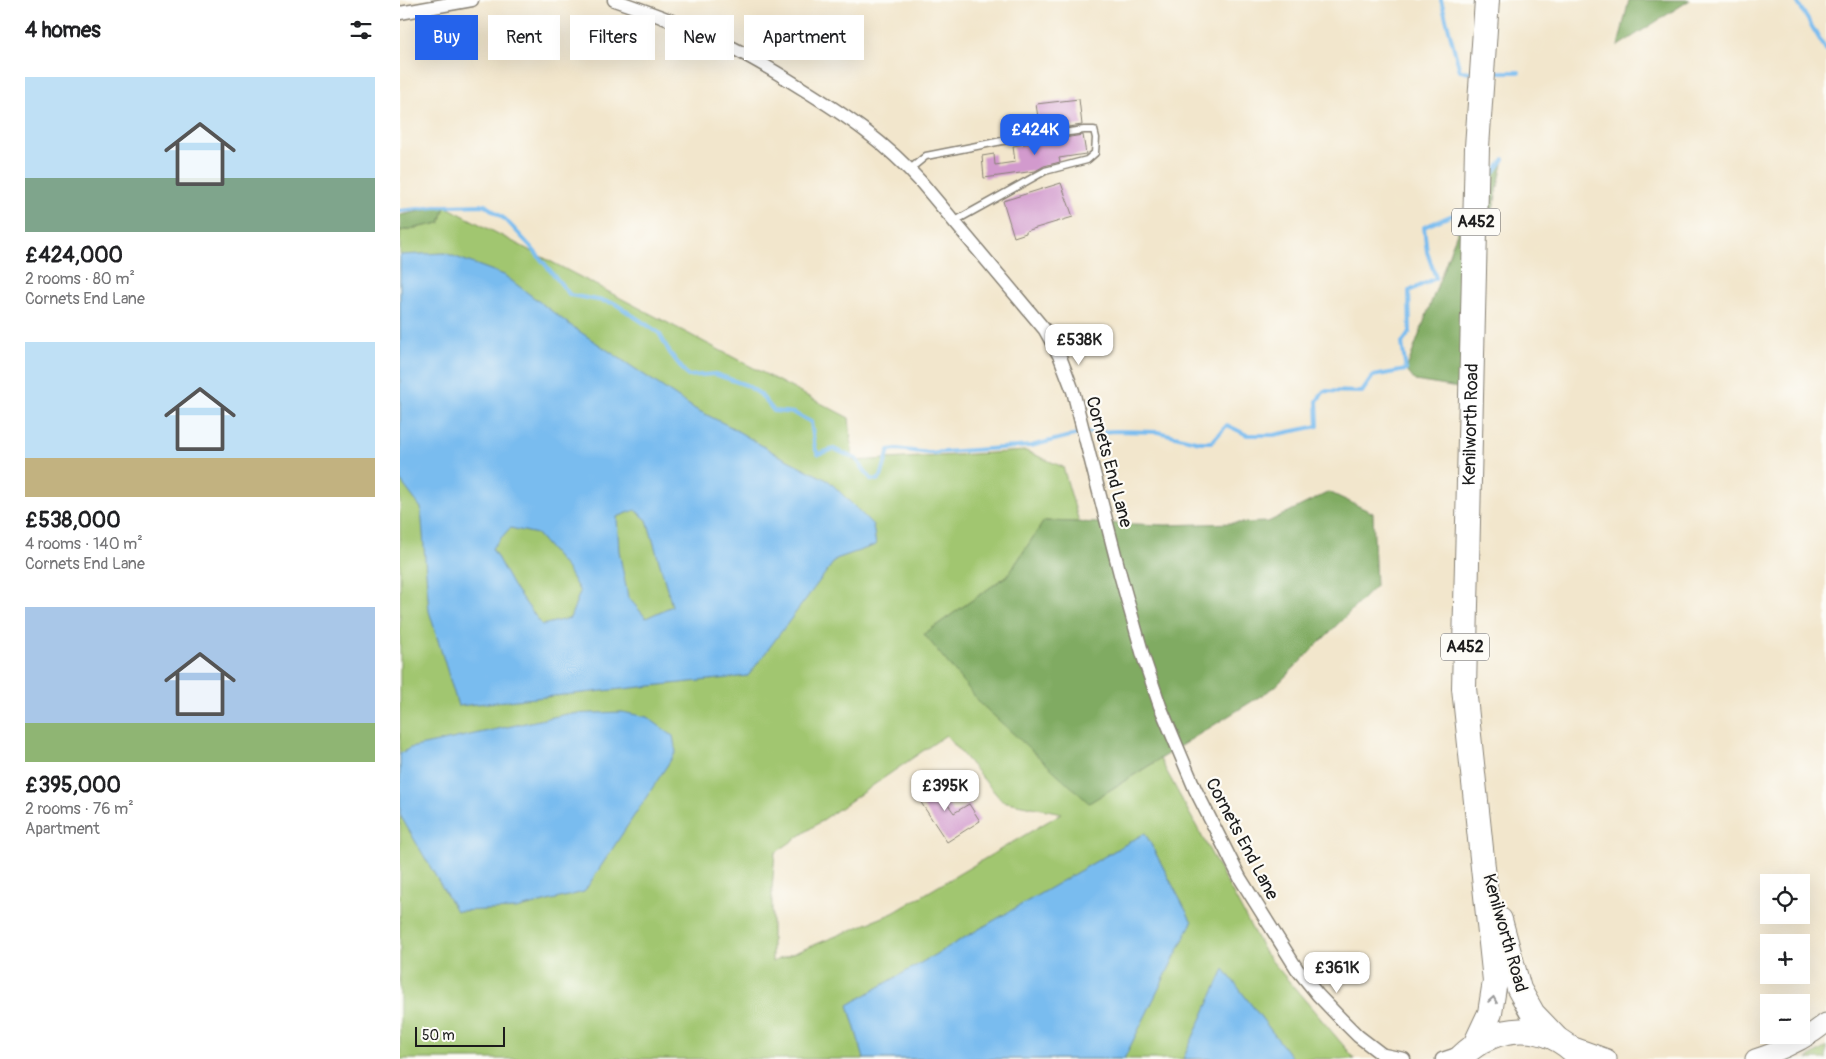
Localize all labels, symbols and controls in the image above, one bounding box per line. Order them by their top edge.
chip: Buy [415,15,478,60]
chip: Rent [488,15,560,60]
chip: Filters [570,15,655,60]
chip: New [665,15,734,60]
chip: Apartment [744,15,864,60]
icon: filters [347,16,375,44]
text: 4 homes [25,17,101,44]
icon: home [155,109,245,199]
pin: £424K [1000,114,1070,156]
text: £424K [1011,120,1059,140]
road number: A452 [1452,208,1500,236]
text: £424,000 [25,242,123,269]
text: 2 rooms · 80 m² [25,269,135,289]
text: Cornets End Lane [25,289,145,309]
pin: £538K [1044,324,1114,366]
text: £538K [1056,330,1102,350]
street label: Kenilworth Road [1457,363,1483,486]
icon: home [155,374,245,464]
street label: Cornets End Lane [1080,394,1138,530]
text: £538,000 [25,507,121,534]
text: 4 rooms · 140 m² [25,534,143,554]
text: Cornets End Lane [25,554,145,574]
road number: A452 [1441,634,1489,660]
icon: home [155,639,245,729]
pin: £395K [910,770,980,812]
text: £395,000 [25,772,121,799]
street label: Cornets End Lane [1200,774,1284,904]
text: £395K [922,776,968,796]
text: 2 rooms · 76 m² [25,799,134,819]
text: Apartment [25,819,100,839]
street label: Kenilworth Road [1477,871,1533,995]
map controls [1760,874,1810,1044]
button: locate [1760,874,1810,924]
button: + [1760,934,1810,984]
pin: £361K [1302,952,1372,994]
text: £361K [1315,958,1359,978]
button: − [1760,994,1810,1044]
one-way arrow [1487,995,1497,1004]
scale bar [415,1024,505,1047]
text: 50 m [422,1027,455,1044]

